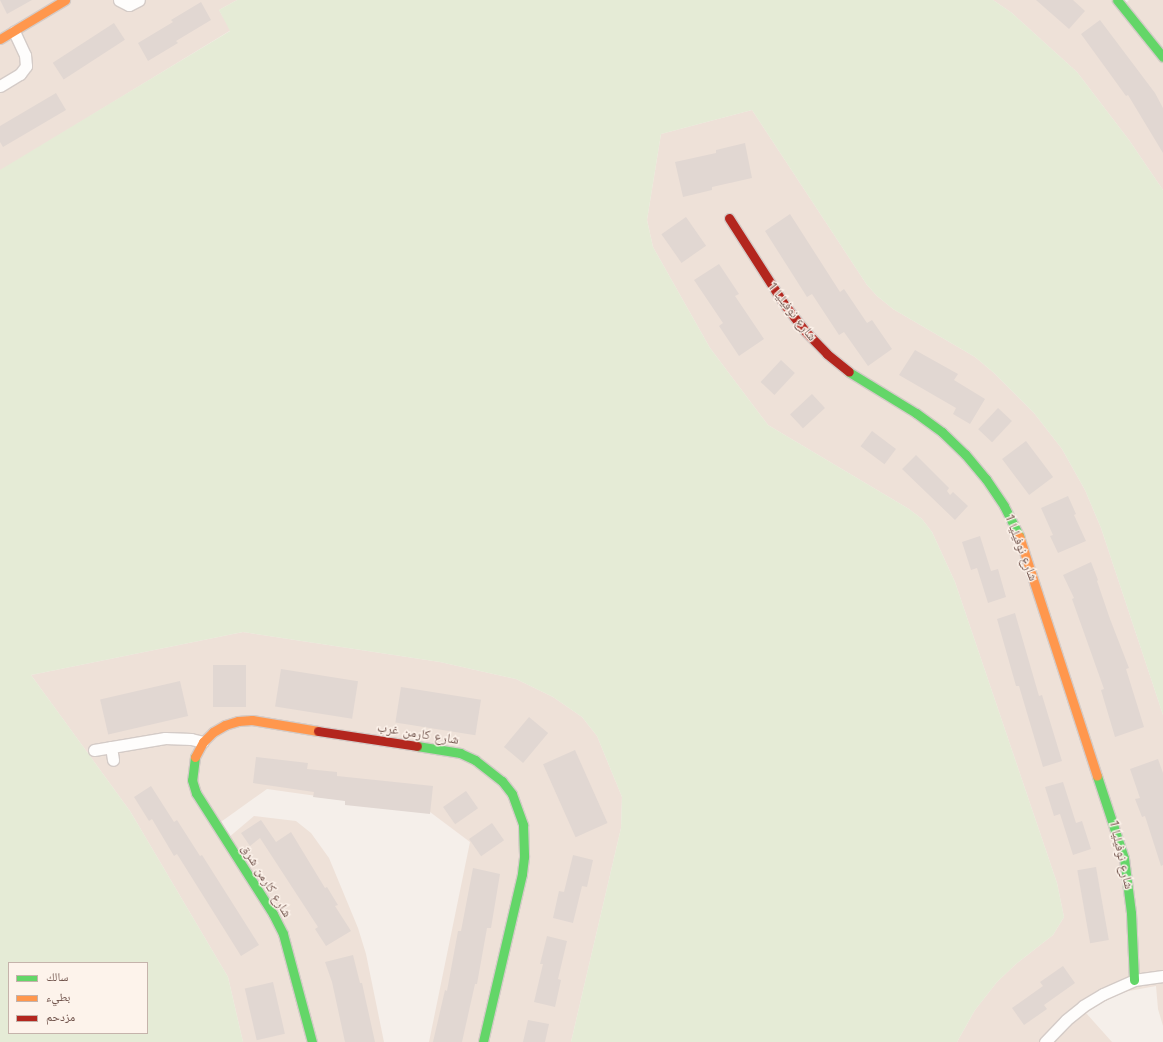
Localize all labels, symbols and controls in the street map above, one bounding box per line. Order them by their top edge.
street label: شارع نوفيليا 1 [764,280,820,344]
street label: شارع نوفيليا 1 [1001,513,1041,583]
street label: شارع كارمن غرب [376,720,460,748]
street label: شارع نوفيليا 1 [1106,819,1136,891]
street label: شارع كارمن شرق [237,842,295,920]
legend [8,962,148,1034]
text: سالك [46,970,68,984]
text: بطيء [46,990,70,1004]
text: مزدحم [46,1010,75,1024]

